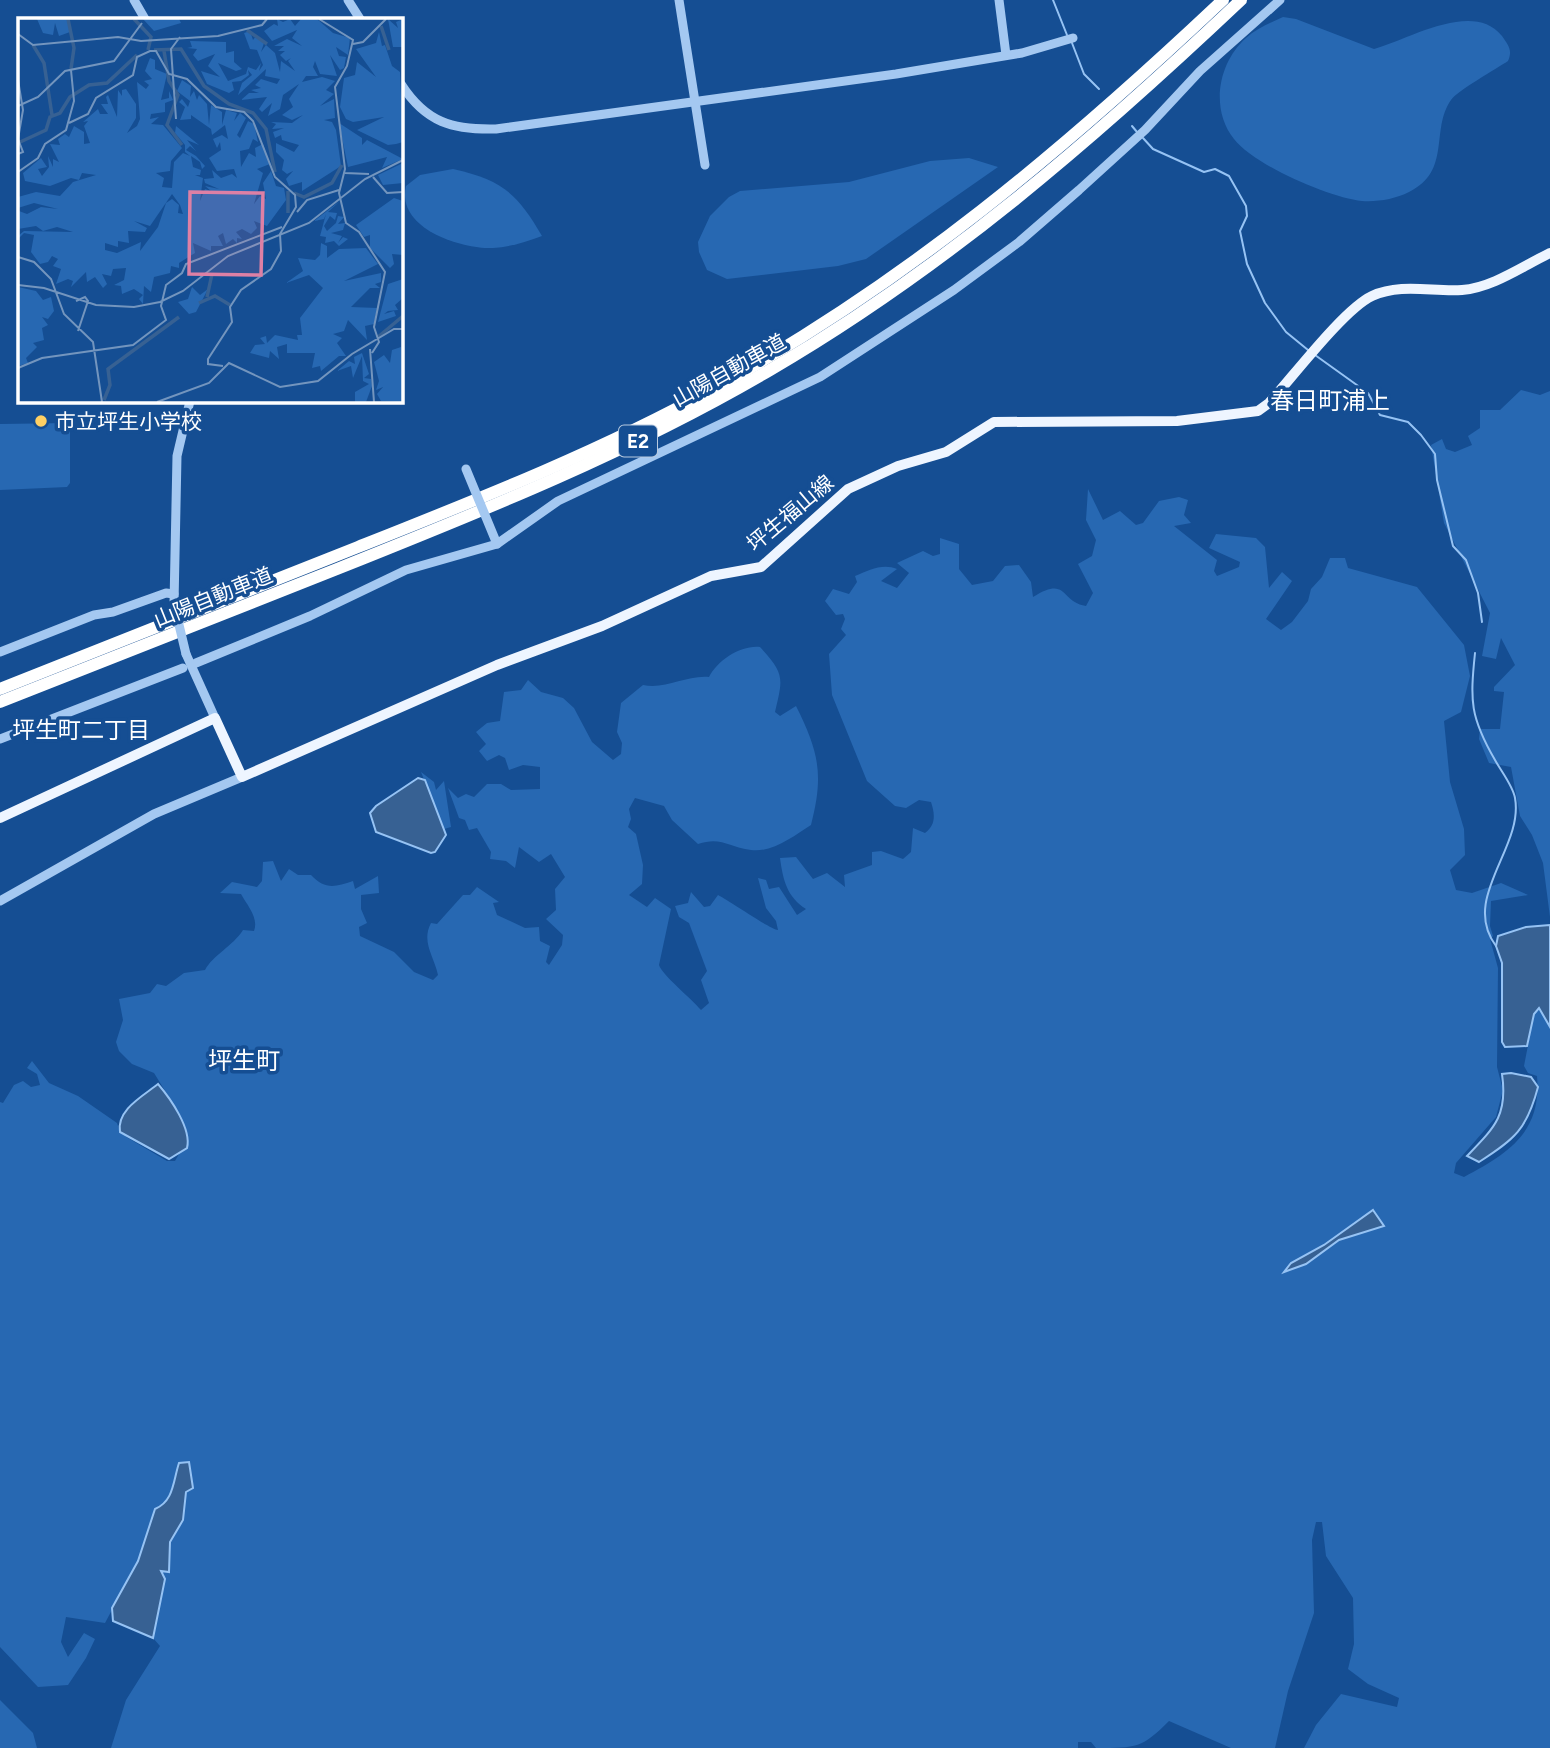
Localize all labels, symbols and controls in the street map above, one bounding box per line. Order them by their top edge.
inset map [18,18,402,402]
street label: 山陽自動車道 [668,329,790,411]
district label: 春日町浦上 [1270,386,1390,415]
place label: 市立坪生小学校 [55,409,202,434]
marker: 市立坪生小学校 [33,413,49,429]
road number: E2 [619,426,657,456]
street label: 坪生福山線 [742,470,838,556]
street label: 山陽自動車道 [150,562,276,632]
district label: 坪生町二丁目 [12,716,150,744]
district label: 坪生町 [208,1046,280,1075]

